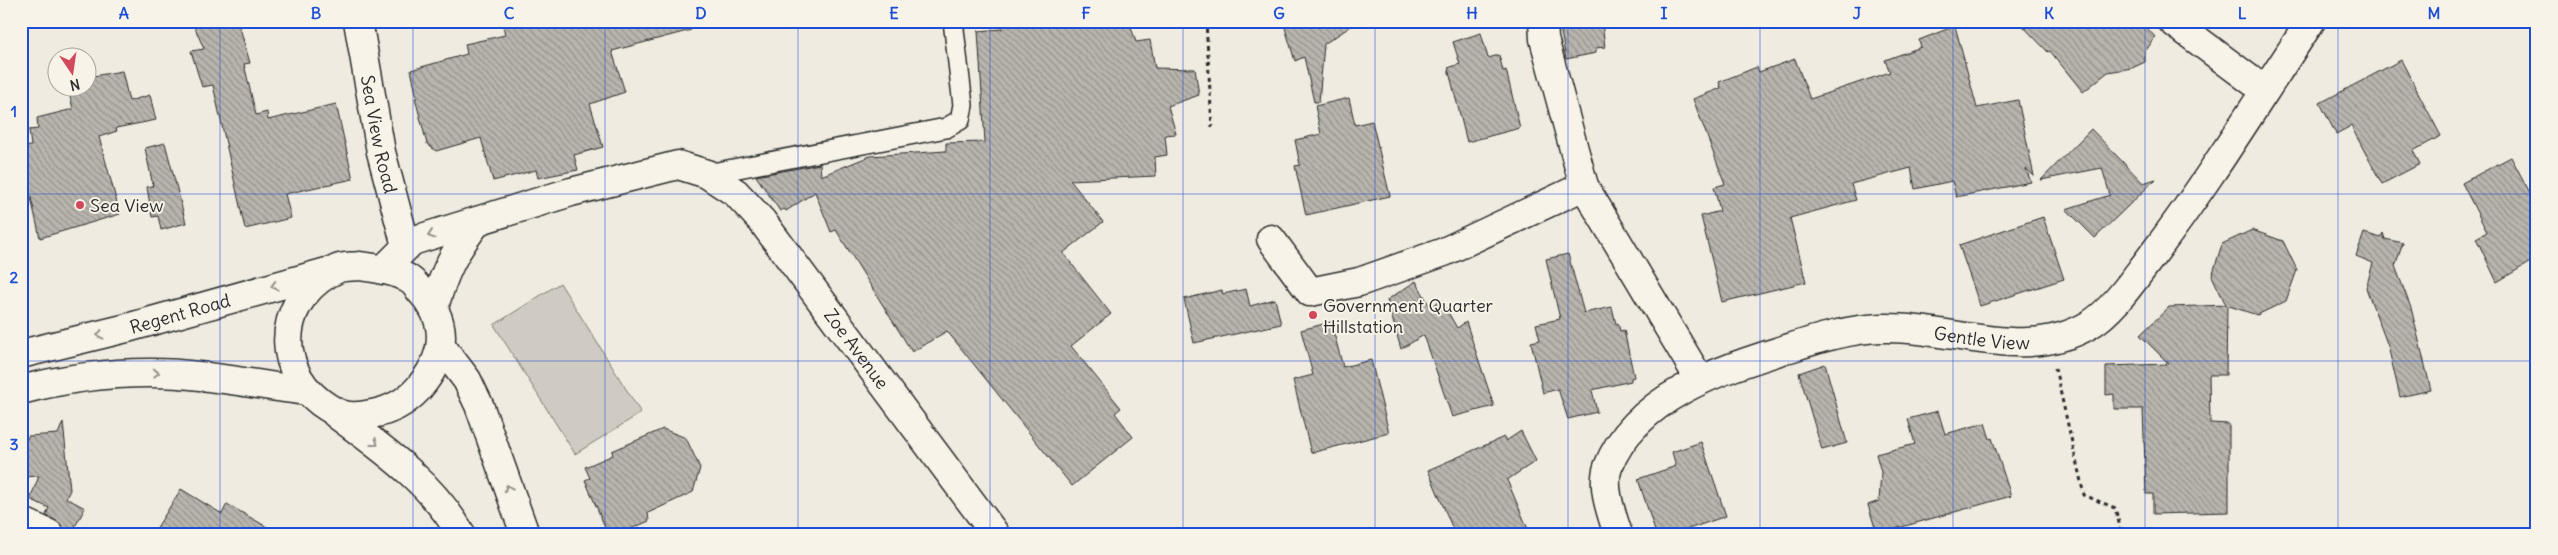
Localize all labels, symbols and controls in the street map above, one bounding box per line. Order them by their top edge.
text: A [119,3,129,23]
text: B [311,3,322,23]
text: C [504,3,515,23]
text: D [695,3,707,23]
text: E [889,3,899,23]
text: F [1081,3,1091,23]
text: G [1273,3,1285,23]
text: H [1466,3,1478,23]
text: I [1661,3,1668,23]
text: J [1853,3,1862,23]
text: K [2044,3,2054,23]
text: L [2238,3,2247,23]
text: M [2428,3,2441,23]
north arrow [48,48,98,98]
street label: Sea View Road [356,73,403,196]
text: N [68,75,82,95]
text: 1 [11,101,17,121]
place label: Sea View [90,194,163,217]
marker: Sea View [74,199,86,211]
one-way arrow [428,230,436,240]
text: 2 [10,267,19,287]
one-way arrow [270,281,278,291]
street label: Regent Road [127,288,233,338]
place label: Government Quarter Hillstation [1323,294,1494,338]
street label: Zoe Avenue [820,304,894,393]
marker: Government Quarter Hillstation [1307,309,1319,321]
street label: Gentle View [1932,321,2030,354]
one-way arrow [96,329,105,340]
one-way arrow [152,368,160,379]
text: 3 [9,434,19,454]
one-way arrow [369,437,379,446]
one-way arrow [504,484,514,493]

